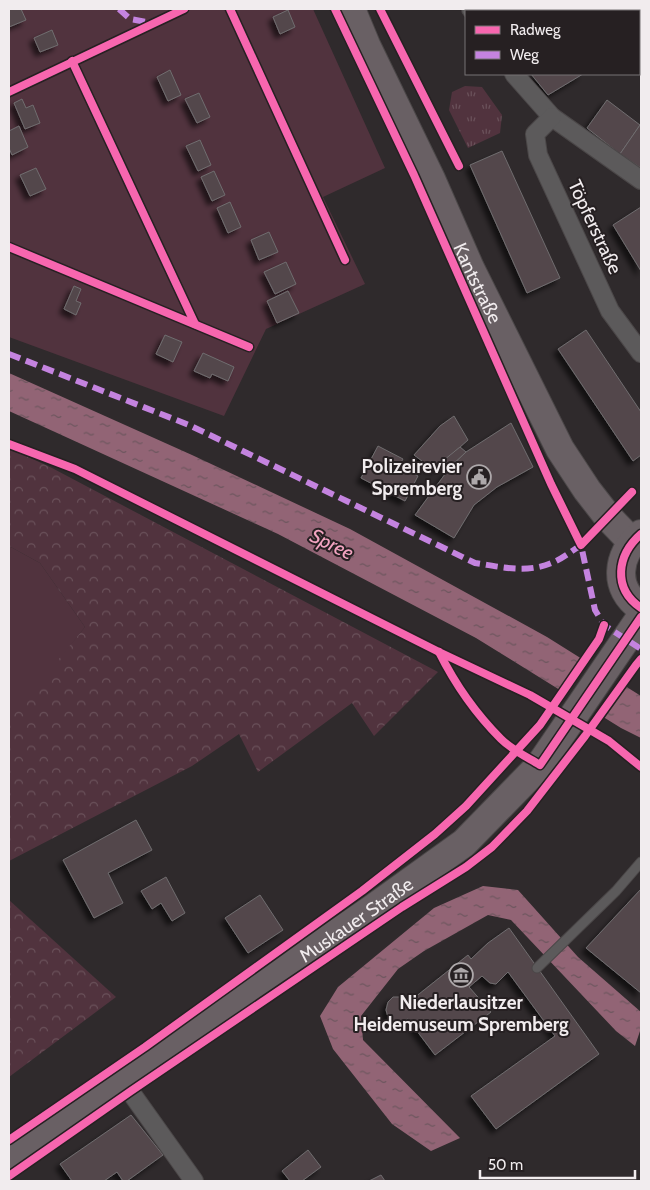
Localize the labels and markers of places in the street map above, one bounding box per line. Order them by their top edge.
place label: Polizeirevier Spremberg [362,455,463,500]
public building icon: Polizeirevier Spremberg [466,464,492,490]
museum icon: Niederlausitzer Heidemuseum Spremberg [448,962,474,988]
place label: Niederlausitzer Heidemuseum Spremberg [353,991,569,1036]

